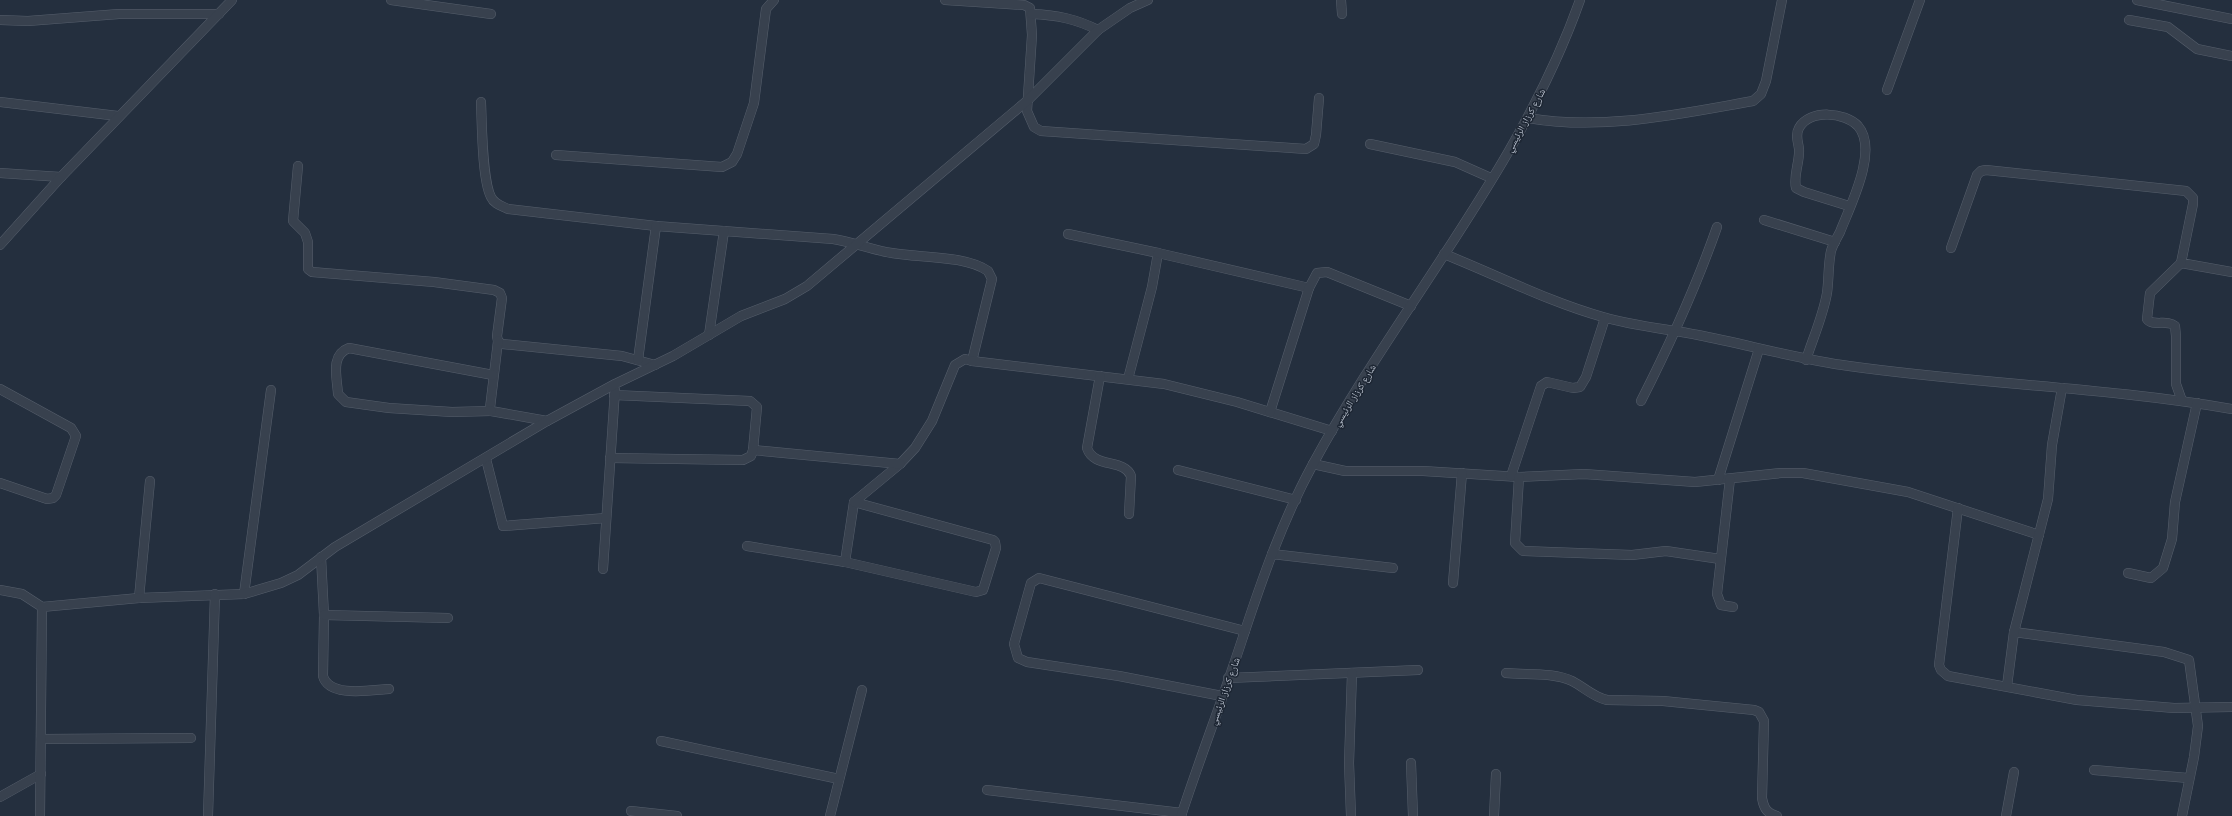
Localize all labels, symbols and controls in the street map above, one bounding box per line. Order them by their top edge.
street label: شارع كرزاز الرئيسي [1503,86,1550,155]
street label: شارع كرزاز الرئيسي [1331,362,1380,430]
street label: شارع كرزاز الرئيسي [1207,656,1244,727]

